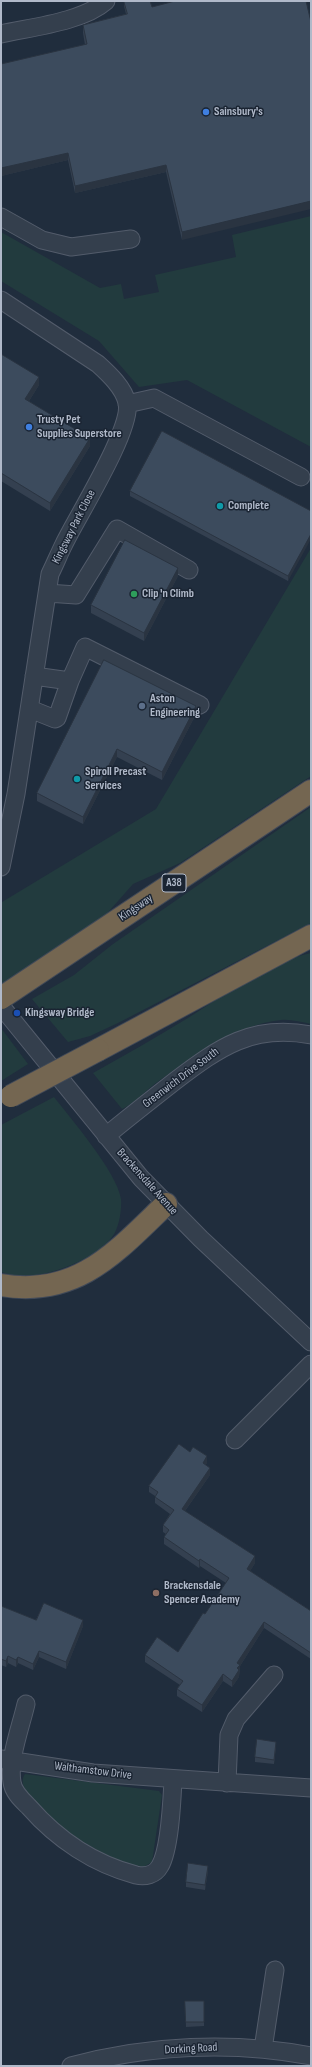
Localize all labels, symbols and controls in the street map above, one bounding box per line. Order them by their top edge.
place label: Sainsbury's [214,105,263,119]
marker: Sainsbury's [201,107,211,117]
place label: Trusty Pet Supplies Superstore [37,413,122,441]
marker: Trusty Pet Supplies Superstore [24,422,34,432]
street label: Kingsway Park Close [49,488,99,566]
place label: Complete [228,499,269,513]
marker: Complete [215,501,225,511]
place label: Clip 'n Climb [142,587,194,601]
marker: Clip 'n Climb [129,589,139,599]
place label: Aston Engineering [150,692,200,720]
marker: Aston Engineering [137,701,147,711]
place label: Spiroll Precast Services [85,765,146,793]
marker: Spiroll Precast Services [72,774,82,784]
road number: A38 [162,874,186,892]
street label: Kingsway [116,891,156,925]
place label: Kingsway Bridge [25,1006,94,1020]
marker: Kingsway Bridge [12,1008,22,1018]
street label: Greenwich Drive South [140,1045,222,1111]
street label: Brackensdale Avenue [113,1146,181,1218]
place label: Brackensdale Spencer Academy [164,1579,240,1607]
marker: Brackensdale Spencer Academy [151,1588,161,1598]
street label: Walthamstow Drive [53,1759,133,1783]
street label: Dorking Road [164,2040,218,2058]

